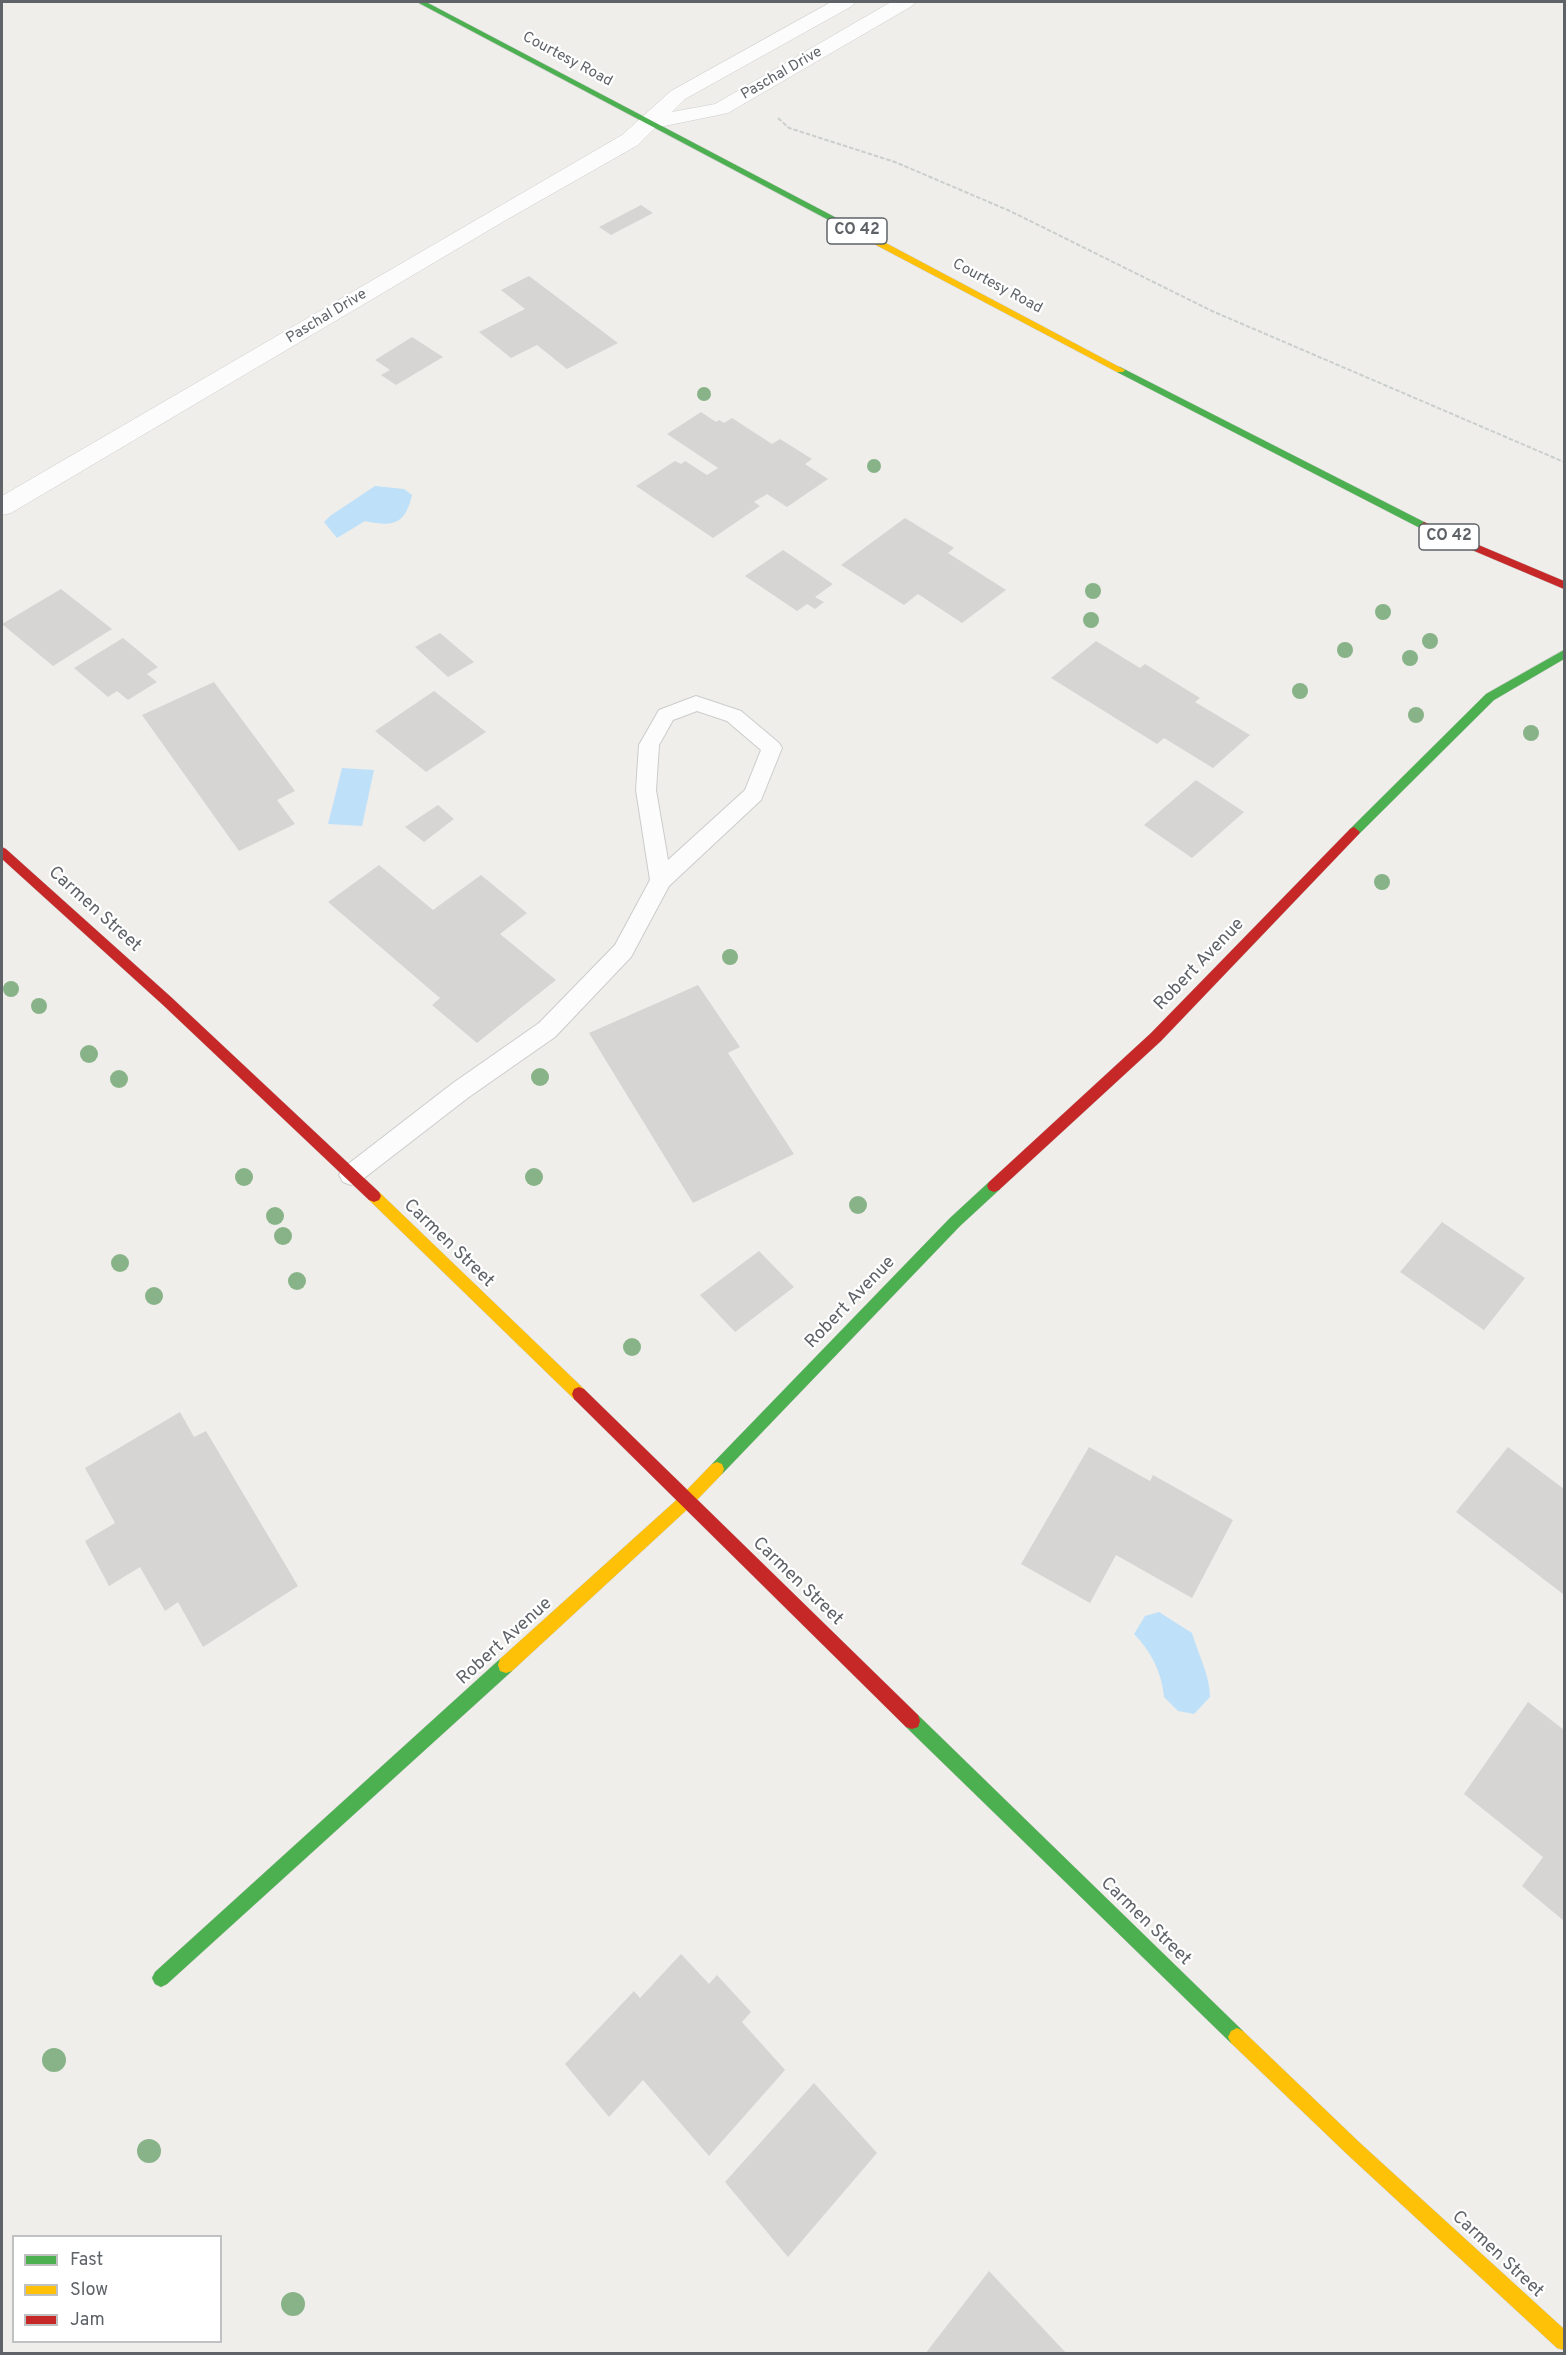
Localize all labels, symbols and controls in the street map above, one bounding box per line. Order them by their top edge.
street label: Courtesy Road [519,29,615,91]
street label: Paschal Drive [738,43,826,105]
road number: CO 42 [827,218,887,244]
street label: Courtesy Road [949,256,1045,318]
street label: Paschal Drive [283,286,371,348]
road number: CO 42 [1419,524,1479,550]
street label: Carmen Street [43,863,145,957]
street label: Robert Avenue [1150,914,1250,1016]
street label: Carmen Street [398,1195,498,1293]
street label: Robert Avenue [801,1252,901,1354]
street label: Carmen Street [747,1533,847,1631]
street label: Robert Avenue [453,1594,557,1690]
street label: Carmen Street [1095,1873,1195,1971]
street label: Carmen Street [1447,2207,1547,2303]
legend [12,2235,222,2343]
text: Fast [70,2249,103,2272]
text: Slow [70,2279,108,2302]
text: Jam [70,2309,105,2332]

